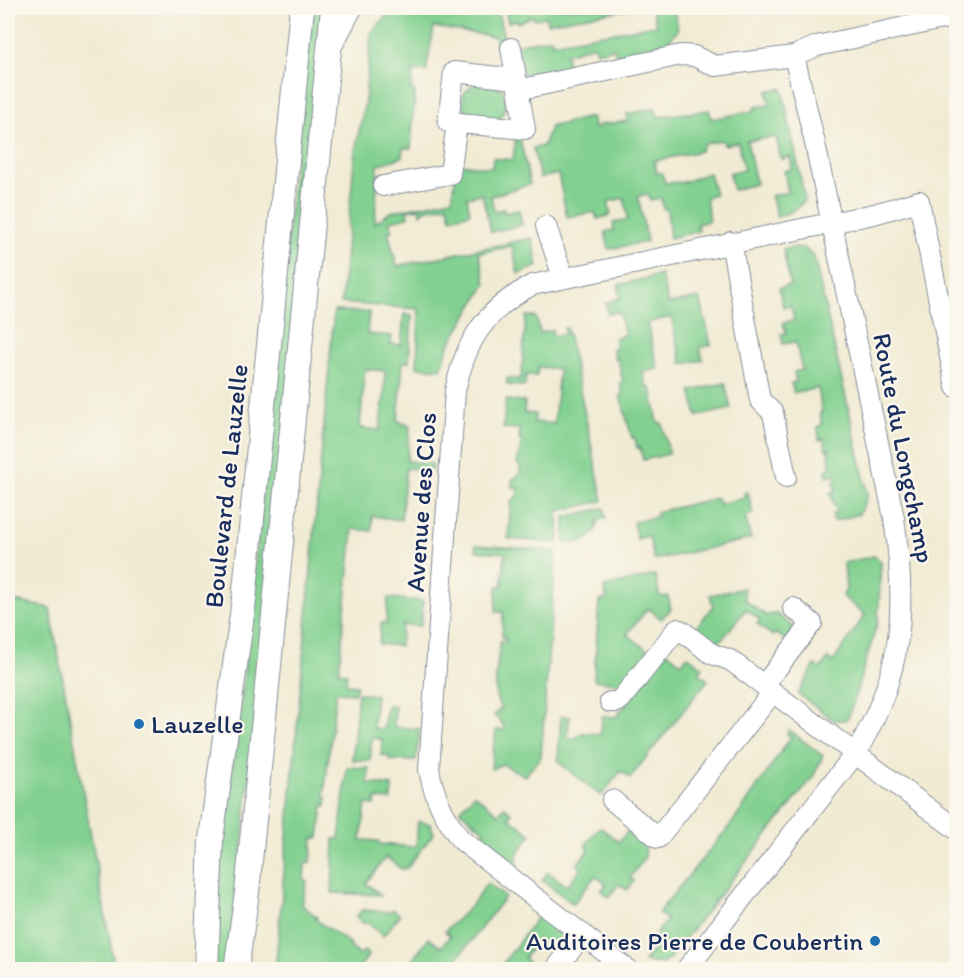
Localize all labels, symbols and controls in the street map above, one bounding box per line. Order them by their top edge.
street label: Route du Longchamp [866,330,942,566]
street label: Boulevard de Lauzelle [197,362,255,610]
street label: Avenue des Clos [399,411,443,593]
place label: Lauzelle [151,708,244,740]
marker: Lauzelle [132,717,146,731]
place label: Auditoires Pierre de Coubertin [526,925,863,957]
marker: Auditoires Pierre de Coubertin [868,934,882,948]

